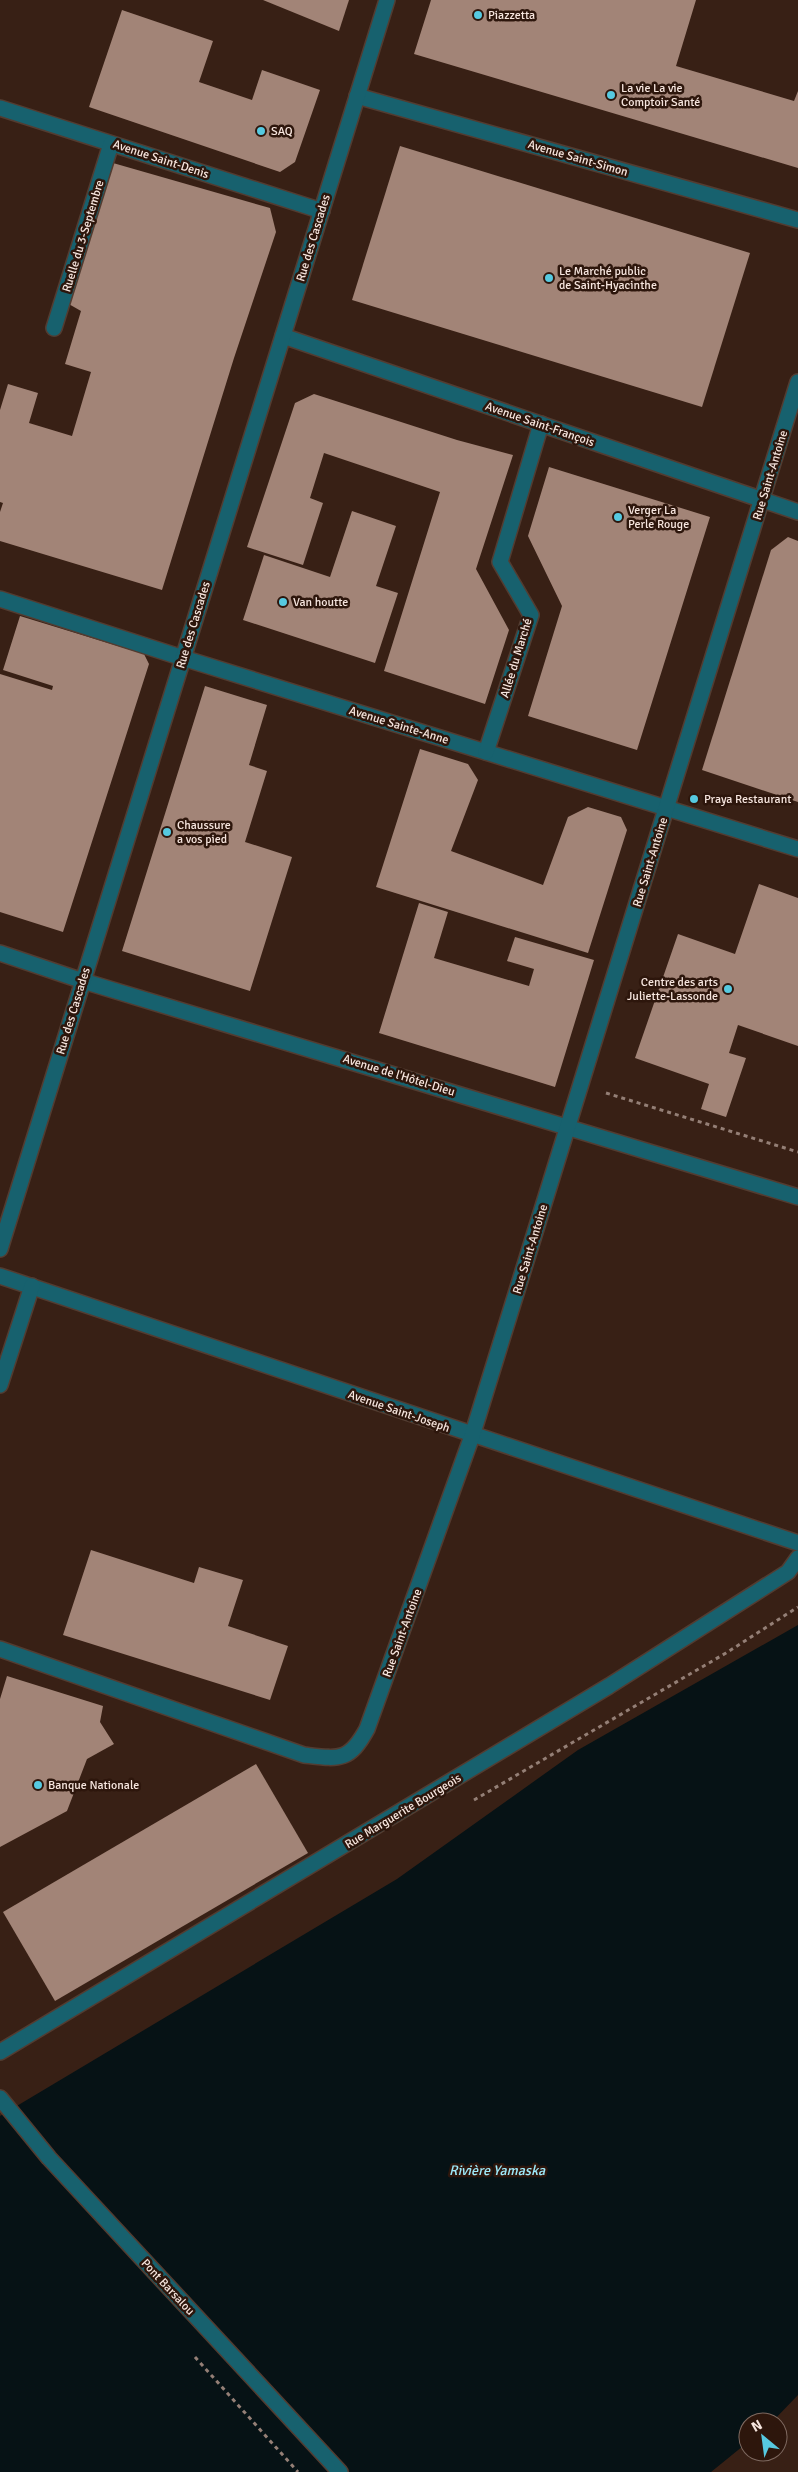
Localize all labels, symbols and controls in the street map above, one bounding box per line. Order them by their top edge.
place label: Piazzetta [488,8,535,23]
marker: Piazzetta [472,9,484,21]
place label: La vie La vie Comptoir Santé [621,81,700,110]
marker: La vie La vie Comptoir Santé [605,89,617,101]
place label: SAQ [271,124,293,139]
marker: SAQ [255,125,267,137]
street label: Avenue Saint-Denis [111,137,211,182]
street label: Avenue Saint-Simon [526,137,630,180]
street label: Ruelle du 3-Septembre [59,178,108,294]
street label: Rue des Cascades [293,193,334,283]
place label: Le Marché public de Saint-Hyacinthe [559,264,657,293]
marker: Le Marché public de Saint-Hyacinthe [543,272,555,284]
street label: Avenue Saint-François [483,399,596,450]
street label: Rue Saint-Antoine [750,428,791,522]
place label: Verger La Perle Rouge [628,503,689,532]
marker: Verger La Perle Rouge [612,511,624,523]
street label: Rue des Cascades [173,580,214,670]
place label: Van houtte [293,595,348,610]
marker: Van houtte [277,596,289,608]
street label: Allée du Marché [497,617,536,700]
street label: Avenue Sainte-Anne [347,703,451,748]
place label: Praya Restaurant [704,792,791,807]
marker: Praya Restaurant [688,793,700,805]
street label: Rue Saint-Antoine [630,815,671,909]
place label: Chaussure a vos pied [177,818,231,847]
marker: Chaussure a vos pied [161,826,173,838]
street label: Rue des Cascades [53,966,94,1056]
place label: Centre des arts Juliette-Lassonde [627,975,718,1004]
marker: Centre des arts Juliette-Lassonde [722,983,734,995]
street label: Avenue de l'Hôtel-Dieu [341,1051,457,1100]
street label: Rue Saint-Antoine [510,1202,551,1296]
street label: Avenue Saint-Joseph [346,1387,452,1436]
street label: Rue Saint-Antoine [379,1587,425,1679]
street label: Rue Marguerite Bourgeois [342,1771,464,1852]
place label: Banque Nationale [48,1778,139,1793]
marker: Banque Nationale [32,1779,44,1791]
water label: Rivière Yamaska [449,2162,546,2179]
street label: Pont Barsalou [138,2256,197,2319]
north arrow [738,2412,788,2462]
text: N [749,2416,765,2436]

